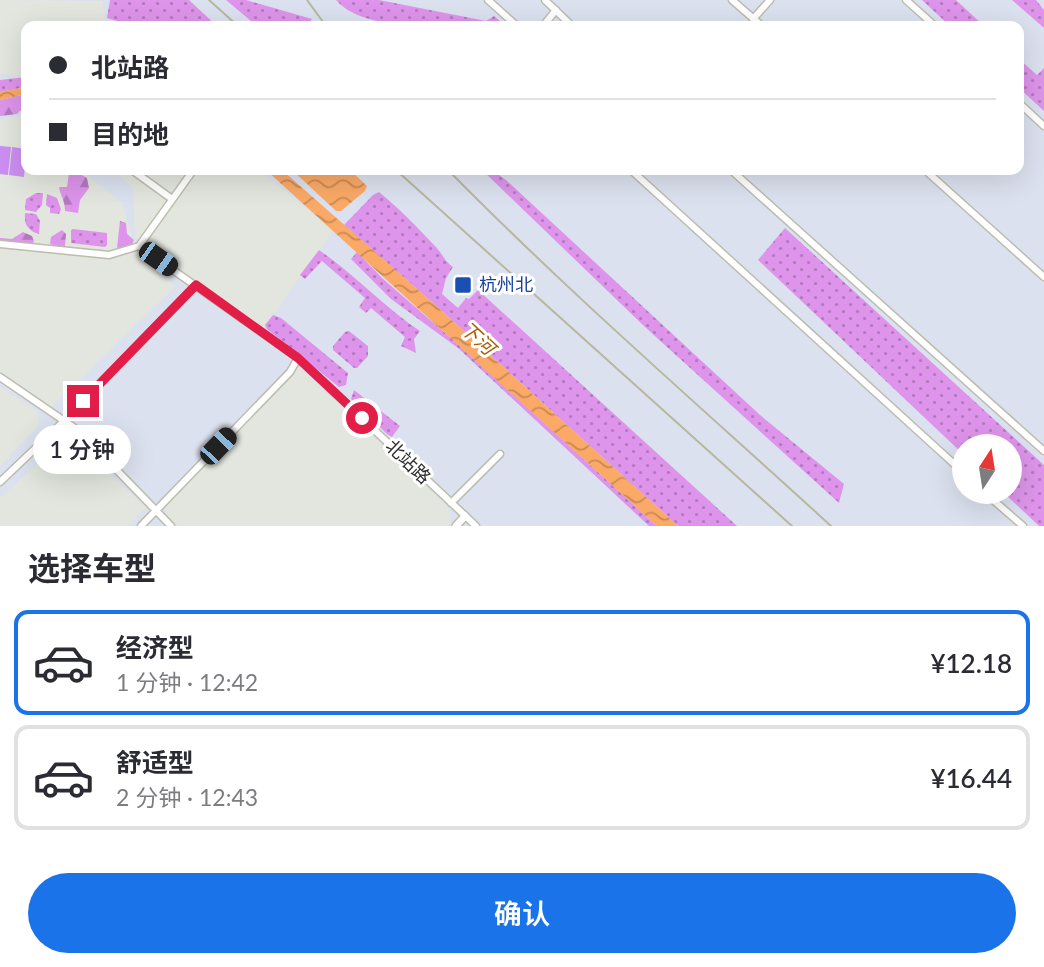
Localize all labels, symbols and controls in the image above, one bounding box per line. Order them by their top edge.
text: 北站路 [91,51,169,83]
text: 目的地 [91,118,169,150]
car [135,238,182,280]
place label: 杭州北 [479,273,533,295]
marker: 杭州北 [453,275,473,295]
water label: 下河 [457,316,503,362]
route end [67,385,99,417]
route start [346,402,378,434]
car [196,424,241,468]
callout: 1 分钟 [34,426,132,474]
north arrow [952,434,1022,504]
map controls [952,434,1022,504]
text: 1 分钟 [49,435,115,463]
street label: 北站路 [382,435,436,488]
text: 选择车型 [28,548,156,587]
icon: car [32,631,95,694]
text: 经济型 [116,631,194,663]
text: ¥12.18 [930,647,1012,679]
text: 1 分钟 · 12:42 [116,668,258,696]
icon: car [32,746,95,809]
text: 舒适型 [116,746,194,778]
text: ¥16.44 [930,762,1012,794]
text: 2 分钟 · 12:43 [116,783,258,811]
button: 确认 [28,873,1016,953]

